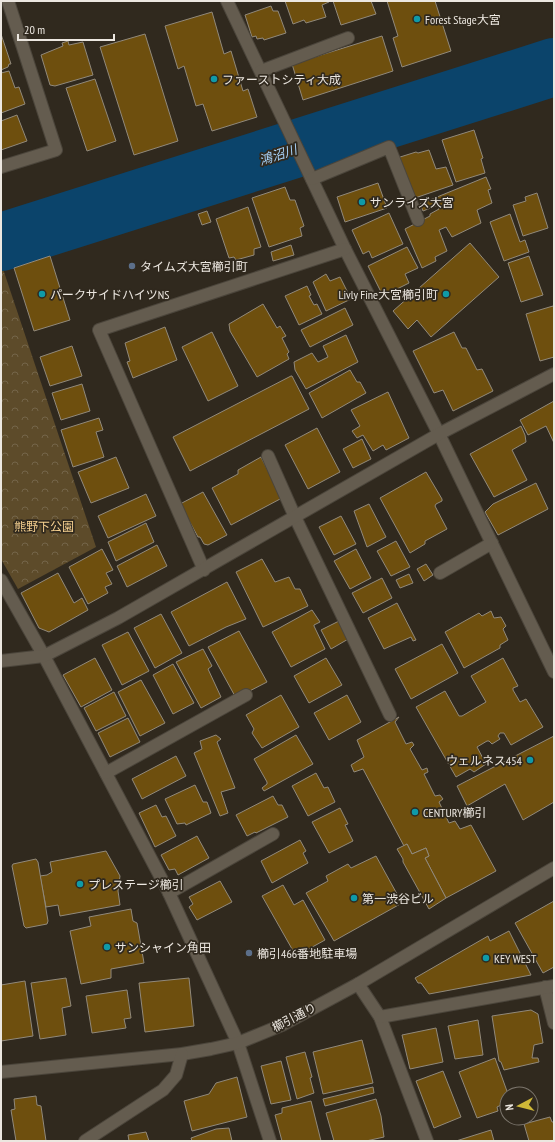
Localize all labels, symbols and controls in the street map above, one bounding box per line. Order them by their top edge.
place label: Forest Stage大宮 [425,12,501,27]
marker: Forest Stage大宮 [412,14,422,24]
scale bar [18,16,114,42]
text: 20 m [24,22,45,37]
place label: ファーストシティ大成 [222,72,341,87]
marker: ファーストシティ大成 [209,74,219,84]
water label: 鴻沼川 [257,140,301,169]
place label: サンライズ大宮 [370,195,454,210]
marker: サンライズ大宮 [357,197,367,207]
place label: タイムズ大宮櫛引町 [140,259,248,274]
marker: タイムズ大宮櫛引町 [127,261,137,271]
place label: パークサイドハイツNS [50,287,169,302]
place label: Livly Fine大宮櫛引町 [338,287,438,302]
marker: パークサイドハイツNS [37,289,47,299]
marker: Livly Fine大宮櫛引町 [441,289,451,299]
park label: 熊野下公園 [14,519,74,534]
place label: ウェルネス454 [446,753,523,768]
marker: ウェルネス454 [525,755,535,765]
place label: CENTURY櫛引 [423,805,486,820]
marker: CENTURY櫛引 [410,807,420,817]
place label: プレステージ櫛引 [88,877,184,892]
marker: プレステージ櫛引 [75,879,85,889]
place label: 第一渋谷ビル [362,891,434,906]
marker: 第一渋谷ビル [349,893,359,903]
place label: サンシャイン角田 [115,940,211,955]
marker: サンシャイン角田 [102,942,112,952]
place label: 櫛引466番地駐車場 [257,946,357,961]
marker: 櫛引466番地駐車場 [244,948,254,958]
place label: KEY WEST [494,951,537,966]
marker: KEY WEST [481,953,491,963]
street label: 櫛引通り [269,999,319,1035]
north arrow [499,1086,539,1126]
text: N [502,1103,516,1111]

